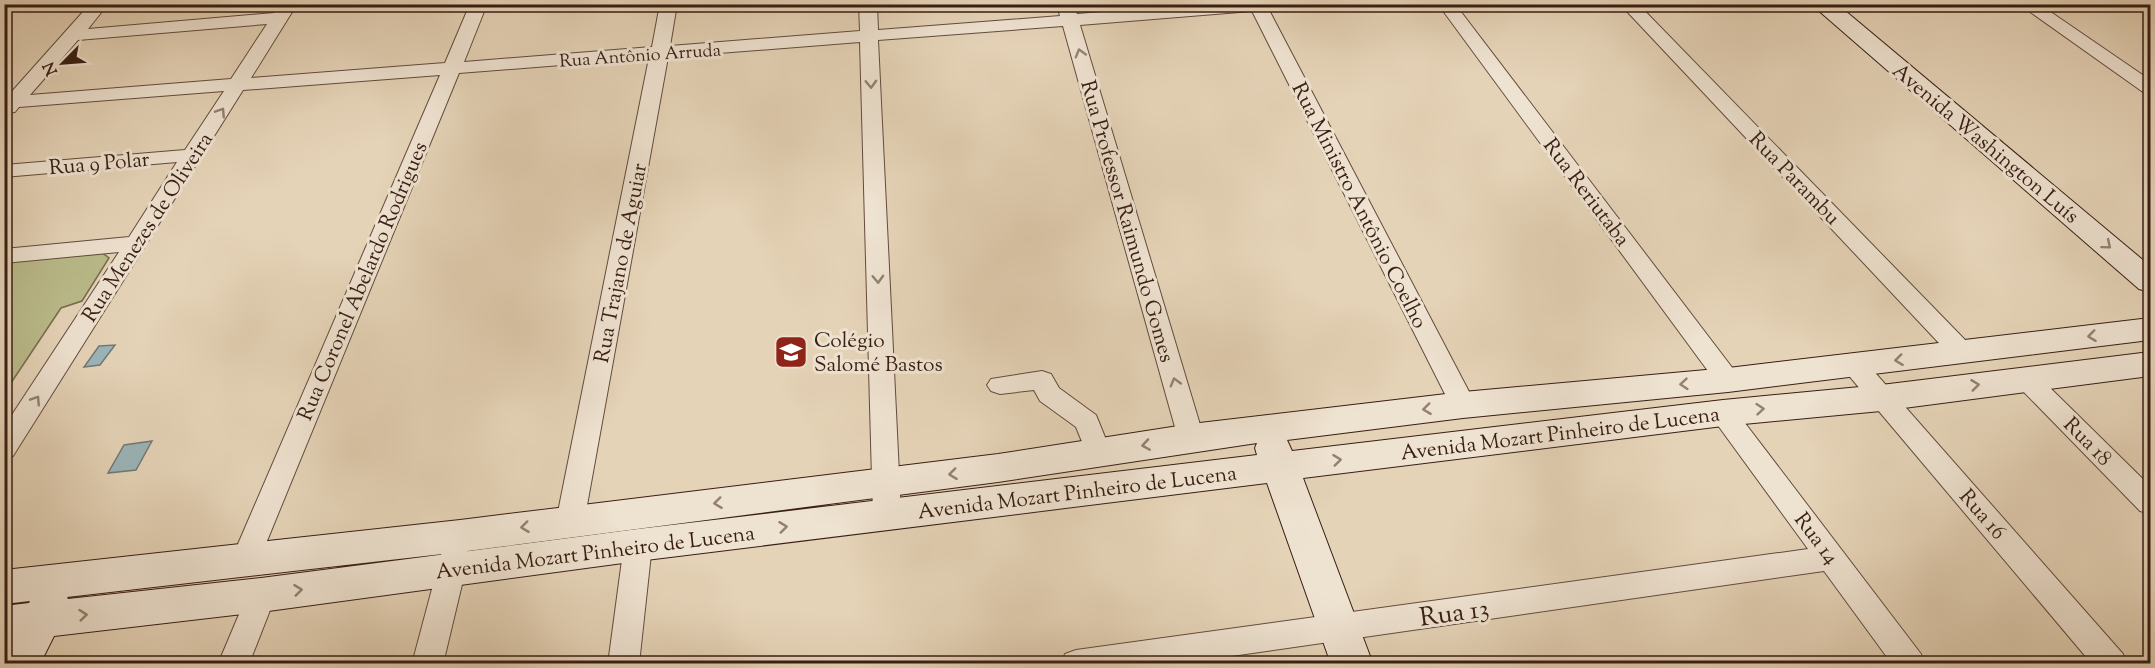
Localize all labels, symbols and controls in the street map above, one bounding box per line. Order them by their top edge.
north arrow [33,33,93,93]
street label: Rua Antônio Arruda [558,38,722,76]
one-way arrow [1075,48,1087,59]
text: N [38,57,65,79]
street label: Avenida Washington Luís [1885,57,2085,232]
street label: Rua Professor Raimundo Gomes [1071,77,1181,366]
street label: Rua Ministro Antônio Coelho [1283,78,1433,334]
one-way arrow [865,79,877,88]
one-way arrow [214,108,225,119]
street label: Rua Parambu [1741,126,1846,233]
street label: Rua Menezes de Oliveira [76,127,222,329]
street label: Rua Reriutaba [1535,133,1636,254]
street label: Rua Coronel Abelardo Rodrigues [291,138,436,426]
street label: Rua 9 Polar [48,146,151,184]
street label: Rua Trajano de Aguiar [588,161,656,366]
one-way arrow [2100,238,2111,249]
one-way arrow [871,274,884,283]
place label: Colégio Salomé Bastos [814,327,943,381]
one-way arrow [2088,330,2097,342]
school or university icon: Colégio Salomé Bastos [773,334,809,370]
one-way arrow [1894,353,1903,365]
one-way arrow [1170,377,1182,388]
one-way arrow [1680,377,1689,390]
one-way arrow [1970,380,1980,392]
one-way arrow [29,396,40,407]
street label: Avenida Mozart Pinheiro de Lucena [1399,400,1722,469]
one-way arrow [1423,403,1432,415]
one-way arrow [1756,403,1765,416]
street label: Rua 18 [2055,411,2118,474]
one-way arrow [1142,438,1152,451]
one-way arrow [1333,454,1342,467]
street label: Avenida Mozart Pinheiro de Lucena [916,459,1239,528]
one-way arrow [949,467,958,479]
street label: Rua 16 [1951,483,2012,547]
one-way arrow [714,496,723,508]
street label: Rua 14 [1786,507,1845,572]
street label: Avenida Mozart Pinheiro de Lucena [434,519,757,588]
one-way arrow [520,521,529,533]
one-way arrow [778,522,788,534]
one-way arrow [293,584,303,597]
street label: Rua 13 [1417,591,1491,638]
one-way arrow [79,609,88,622]

